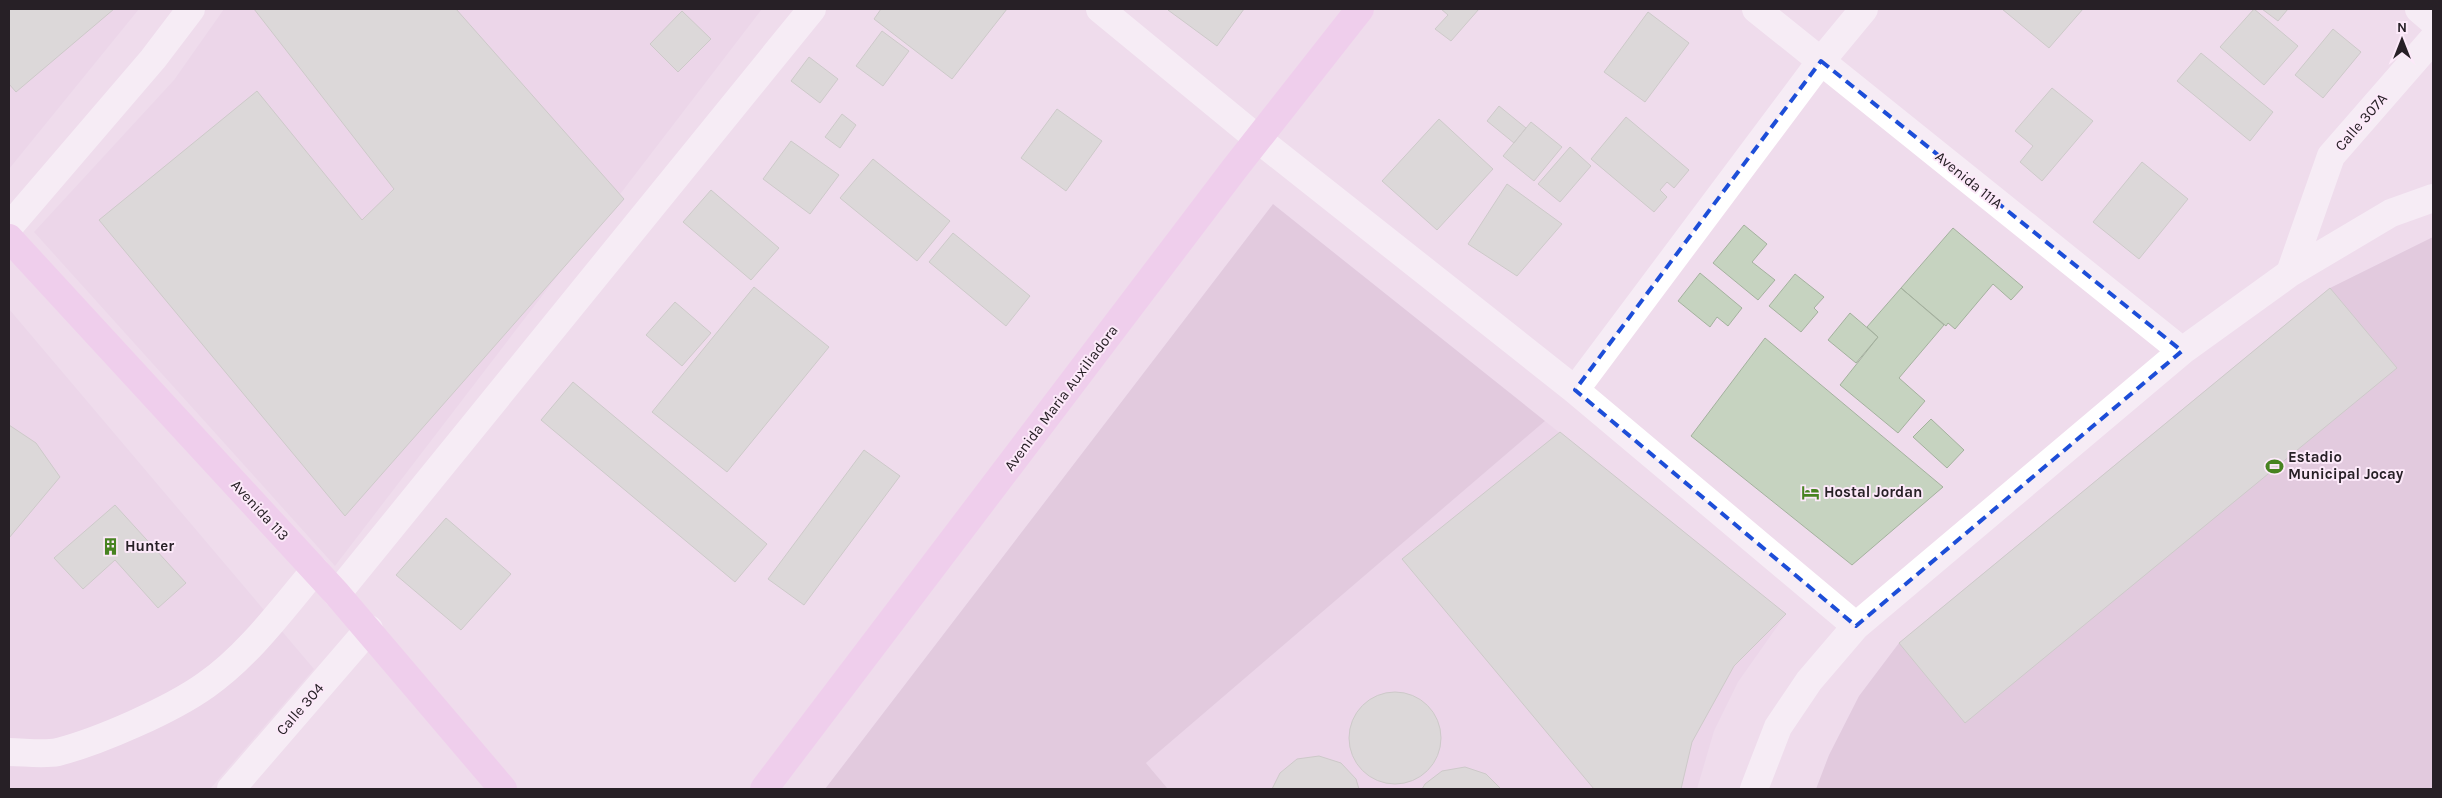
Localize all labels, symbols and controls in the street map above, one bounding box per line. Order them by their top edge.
north arrow [2377,15,2427,65]
text: N [2397,19,2407,36]
street label: Calle 307A [2331,89,2391,155]
street label: Avenida 111A [1932,147,2007,213]
street label: Avenida Maria Auxiliadora [1000,322,1122,474]
place label: Estadio Municipal Jocay [2288,448,2404,483]
sports icon: Estadio Municipal Jocay [2264,456,2284,476]
street label: Avenida 113 [227,476,293,544]
hotel icon: Hostal Jordan [1800,482,1820,502]
place label: Hostal Jordan [1824,483,1922,501]
building icon: Hunter [101,536,121,556]
place label: Hunter [125,537,174,555]
street label: Calle 304 [272,679,328,739]

